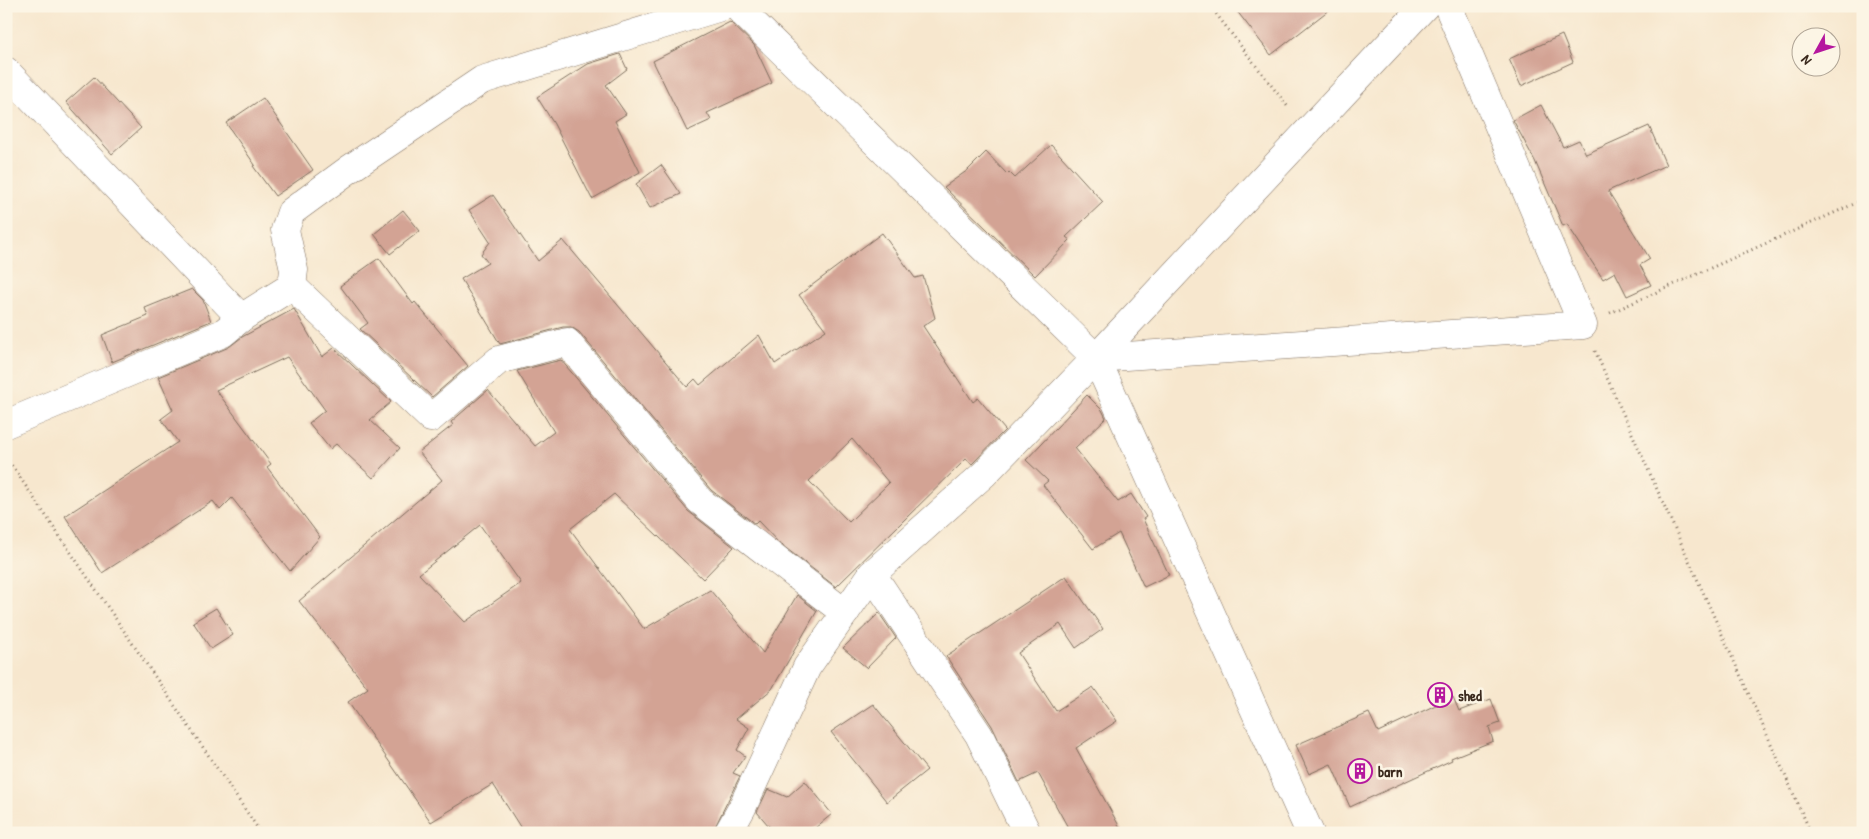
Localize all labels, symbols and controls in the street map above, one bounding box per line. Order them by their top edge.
north arrow [1792,28,1842,78]
text: N [1796,51,1815,70]
building icon: shed [1427,682,1453,708]
place label: shed [1458,685,1482,706]
building icon: barn [1347,758,1373,784]
place label: barn [1378,761,1403,782]

